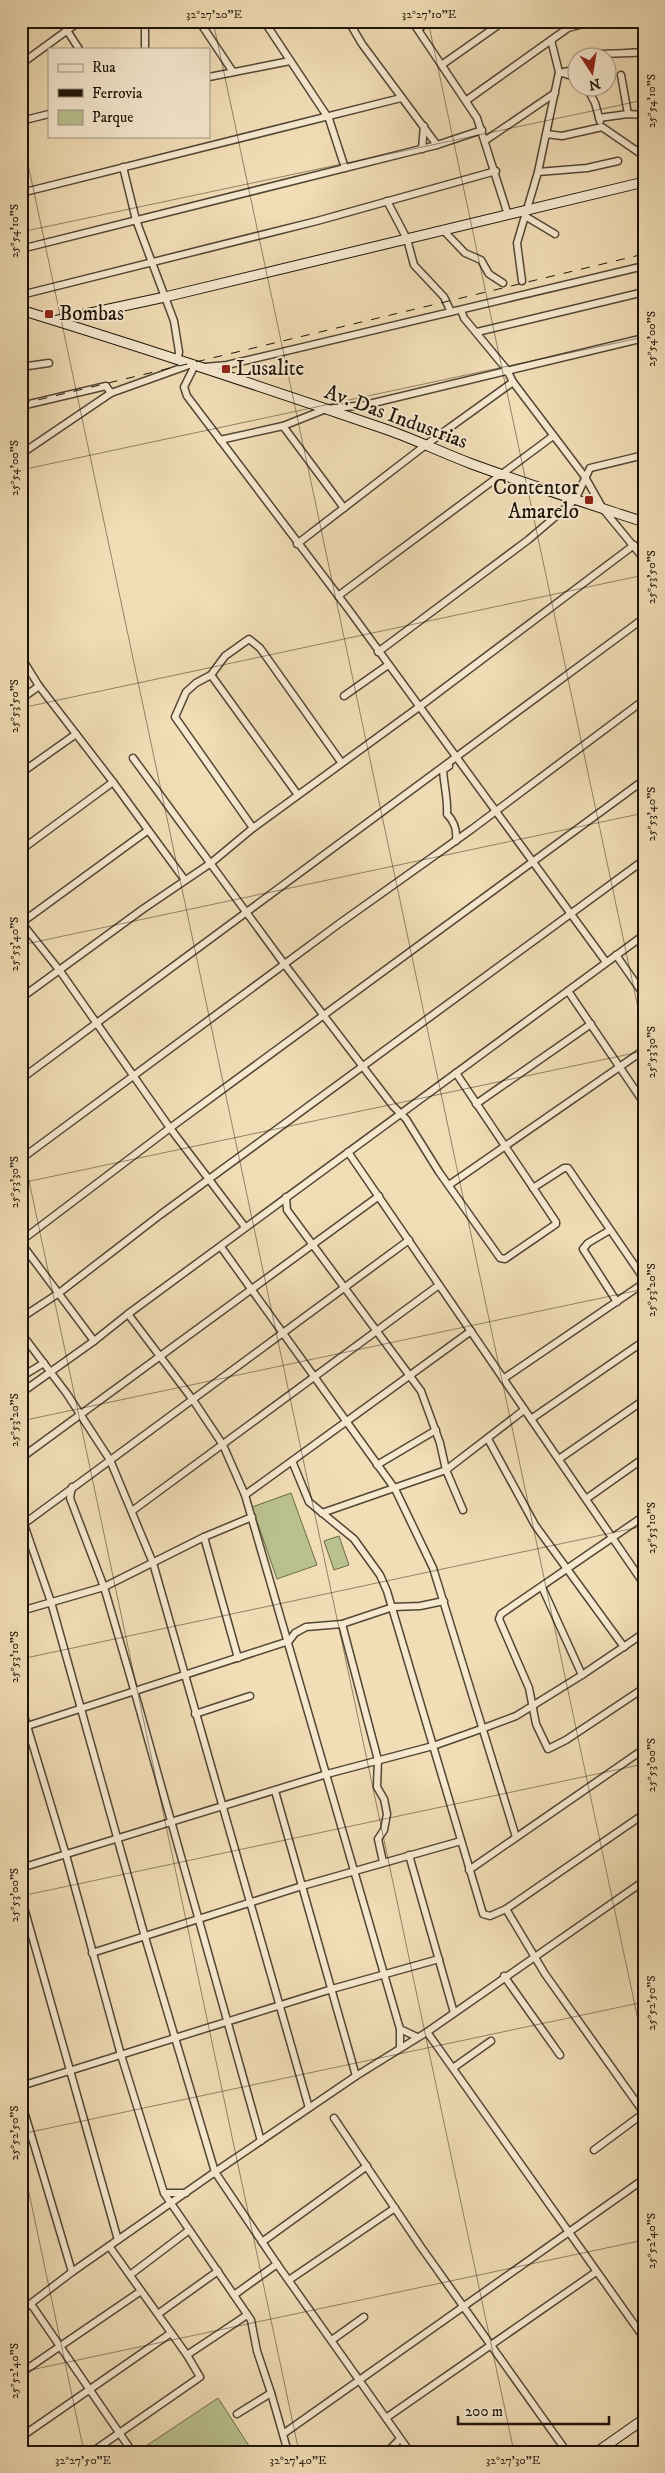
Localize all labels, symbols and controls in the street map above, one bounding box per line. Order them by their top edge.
text: 32°27'20"E [186,7,243,22]
text: 32°27'10"E [402,7,457,22]
legend [48,48,210,138]
north arrow [568,48,618,98]
text: Rua [92,58,116,77]
text: N [587,74,602,94]
text: 25°54'10"S [644,74,659,128]
text: Ferrovia [92,84,143,103]
text: Parque [92,108,133,127]
text: 25°54'10"S [7,204,22,258]
place label: Bombas [59,301,124,327]
marker: Bombas [43,308,55,320]
text: 25°54'00"S [644,311,659,367]
place label: Lusalite [236,356,305,382]
marker: Lusalite [220,363,232,375]
street label: Av. Das Industrias [321,379,471,455]
text: 25°54'00"S [7,440,22,496]
place label: Contentor Amarelo [493,475,579,525]
marker: Contentor Amarelo [583,494,595,506]
text: 25°53'50"S [644,550,659,604]
text: 25°53'50"S [7,679,22,733]
text: 25°53'40"S [644,787,659,841]
text: 25°53'40"S [7,917,22,971]
text: 25°53'30"S [644,1026,659,1078]
text: 25°53'30"S [7,1156,22,1208]
text: 25°53'20"S [644,1263,659,1317]
text: 25°53'20"S [7,1393,22,1447]
text: 25°53'10"S [644,1502,659,1554]
text: 25°53'10"S [7,1631,22,1683]
text: 25°53'00"S [644,1738,659,1792]
text: 25°53'00"S [7,1868,22,1922]
text: 25°52'50"S [644,1975,659,2031]
text: 25°52'50"S [7,2105,22,2161]
text: 25°52'40"S [644,2213,659,2269]
text: 25°52'40"S [7,2343,22,2399]
scale bar [458,2393,609,2425]
text: 200 m [465,2402,503,2421]
text: 32°27'50"E [55,2453,112,2468]
text: 32°27'40"E [269,2453,327,2468]
text: 32°27'30"E [486,2453,541,2468]

